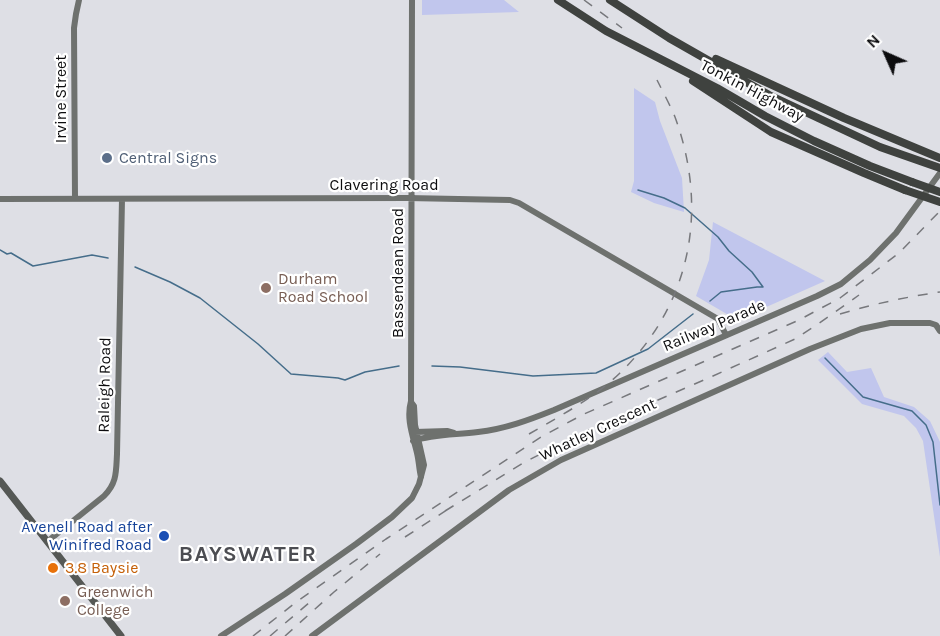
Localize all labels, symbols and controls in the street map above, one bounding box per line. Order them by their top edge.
north arrow [856,24,916,84]
text: N [862,30,884,52]
street label: Irvine Street [51,55,71,143]
street label: Tonkin Highway [697,56,807,126]
place label: Central Signs [119,148,217,168]
marker: Central Signs [100,151,114,165]
street label: Clavering Road [329,175,439,195]
street label: Bassendean Road [388,208,408,338]
place label: Durham Road School [278,269,368,307]
marker: Durham Road School [259,281,273,295]
street label: Railway Parade [660,296,768,356]
street label: Raleigh Road [95,337,115,433]
street label: Whatley Crescent [536,394,660,466]
place label: Avenell Road after Winifred Road [21,517,152,555]
marker: Avenell Road after Winifred Road [157,529,171,543]
district label: BAYSWATER [179,542,317,568]
place label: 3.8 Baysie [65,558,139,578]
marker: 3.8 Baysie [46,561,60,575]
place label: Greenwich College [77,582,153,620]
marker: Greenwich College [58,594,72,608]

